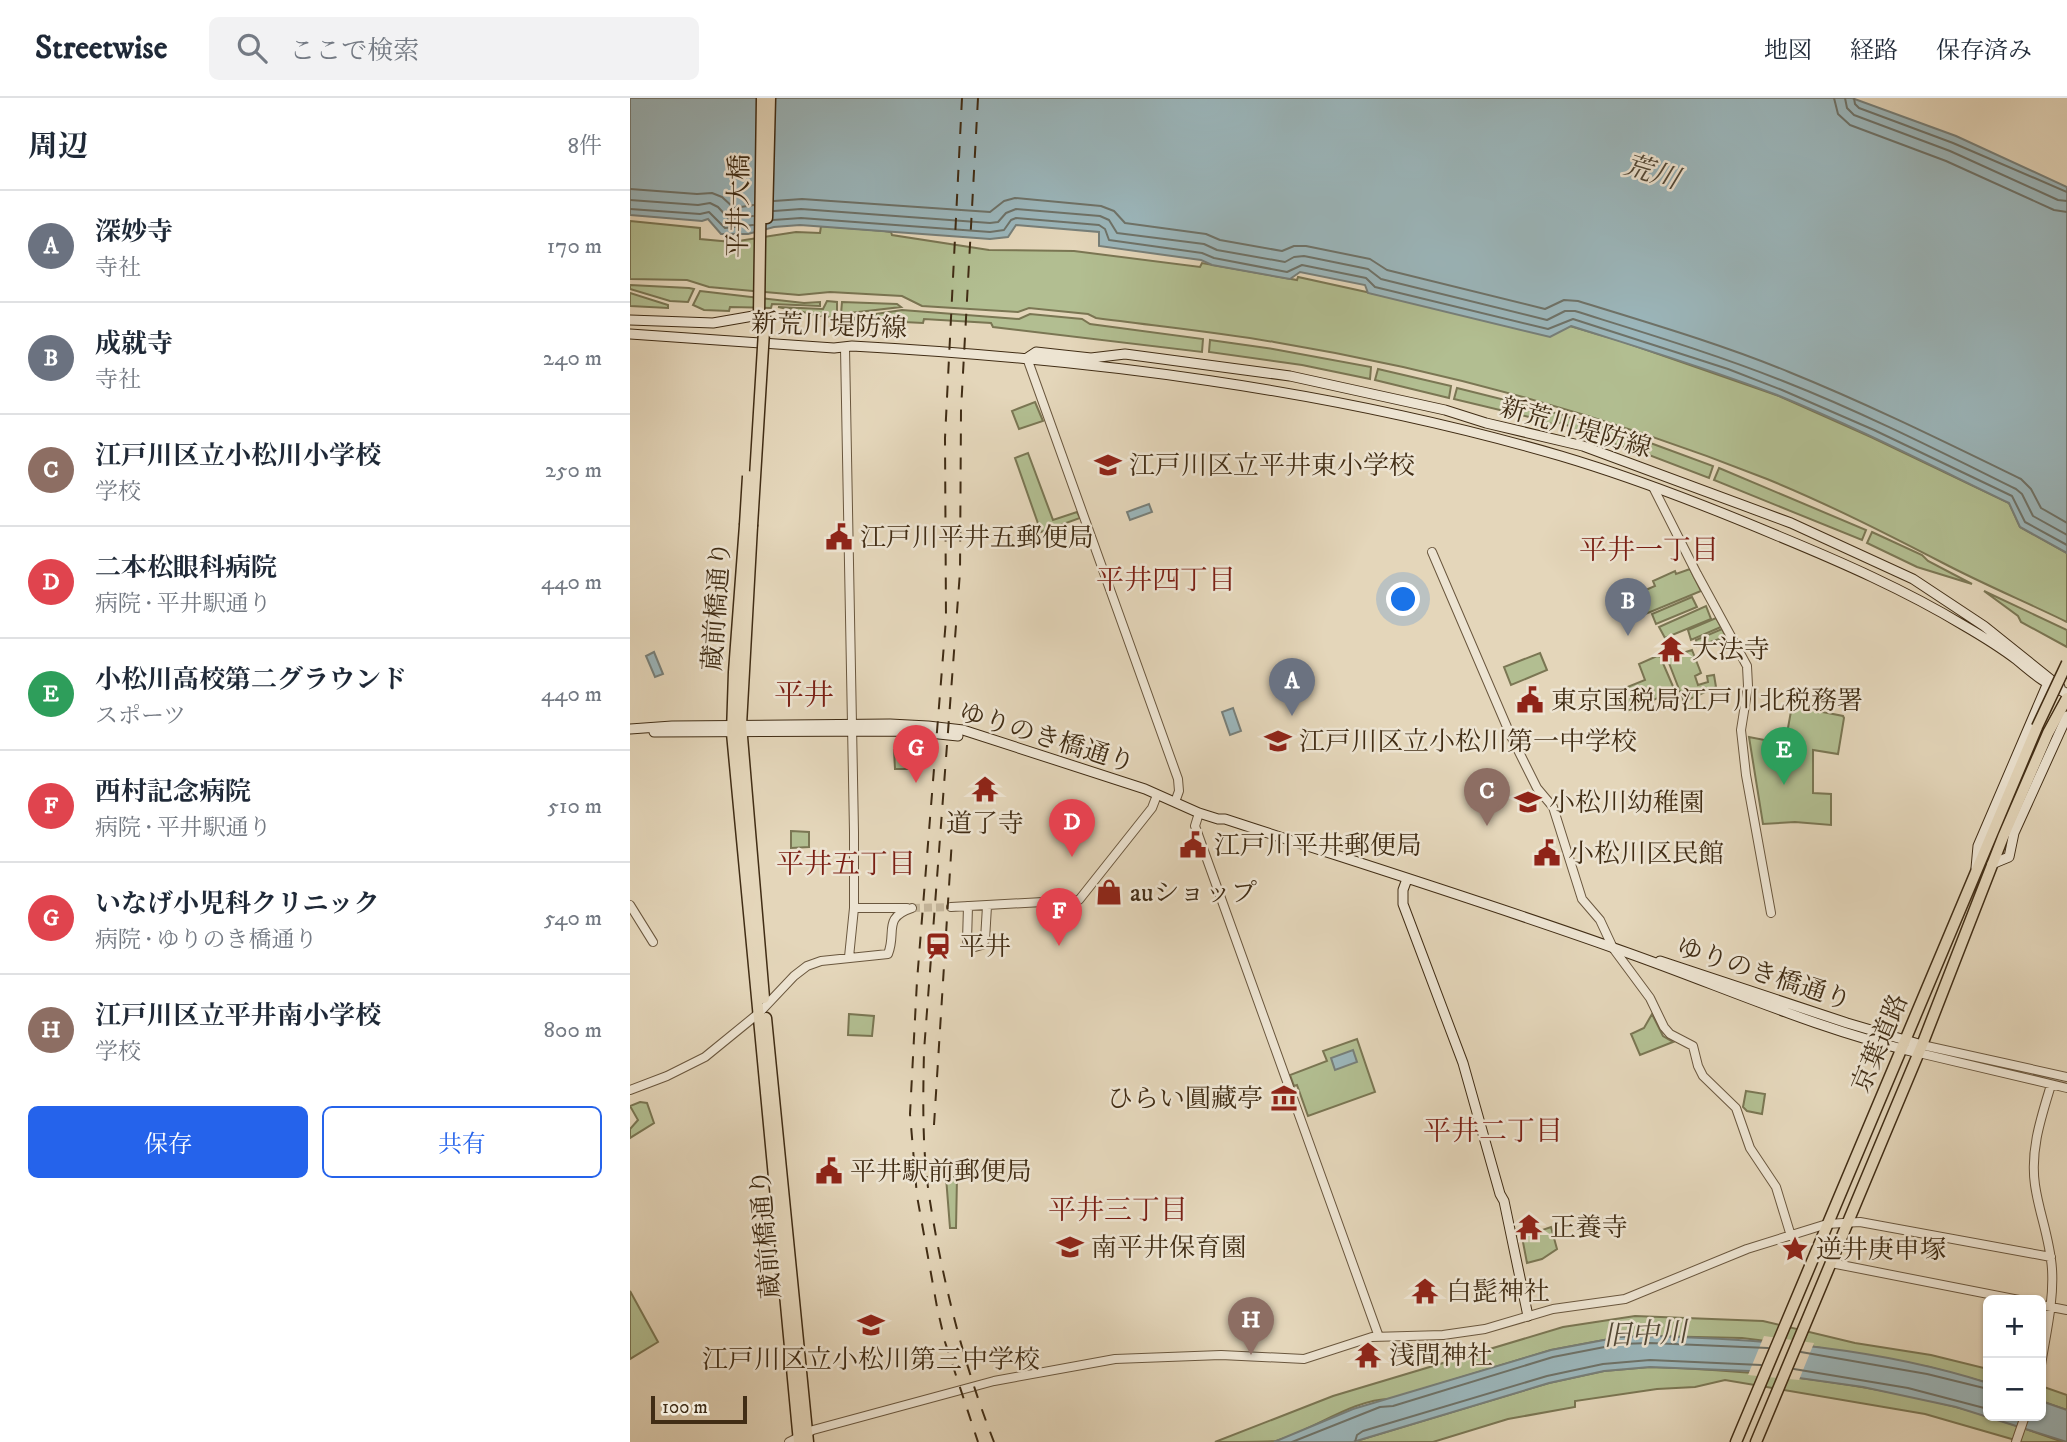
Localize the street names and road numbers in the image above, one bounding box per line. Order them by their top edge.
street label: 平井大橋 [722,154,757,258]
street label: 新荒川堤防線 [750,307,907,346]
street label: 新荒川堤防線 [1496,391,1655,466]
street label: 蔵前橋通り [697,540,738,672]
street label: ゆりのき橋通り [955,696,1138,781]
street label: ゆりのき橋通り [1672,931,1855,1018]
street label: 京葉道路 [1845,989,1916,1098]
street label: 蔵前橋通り [744,1168,789,1300]

